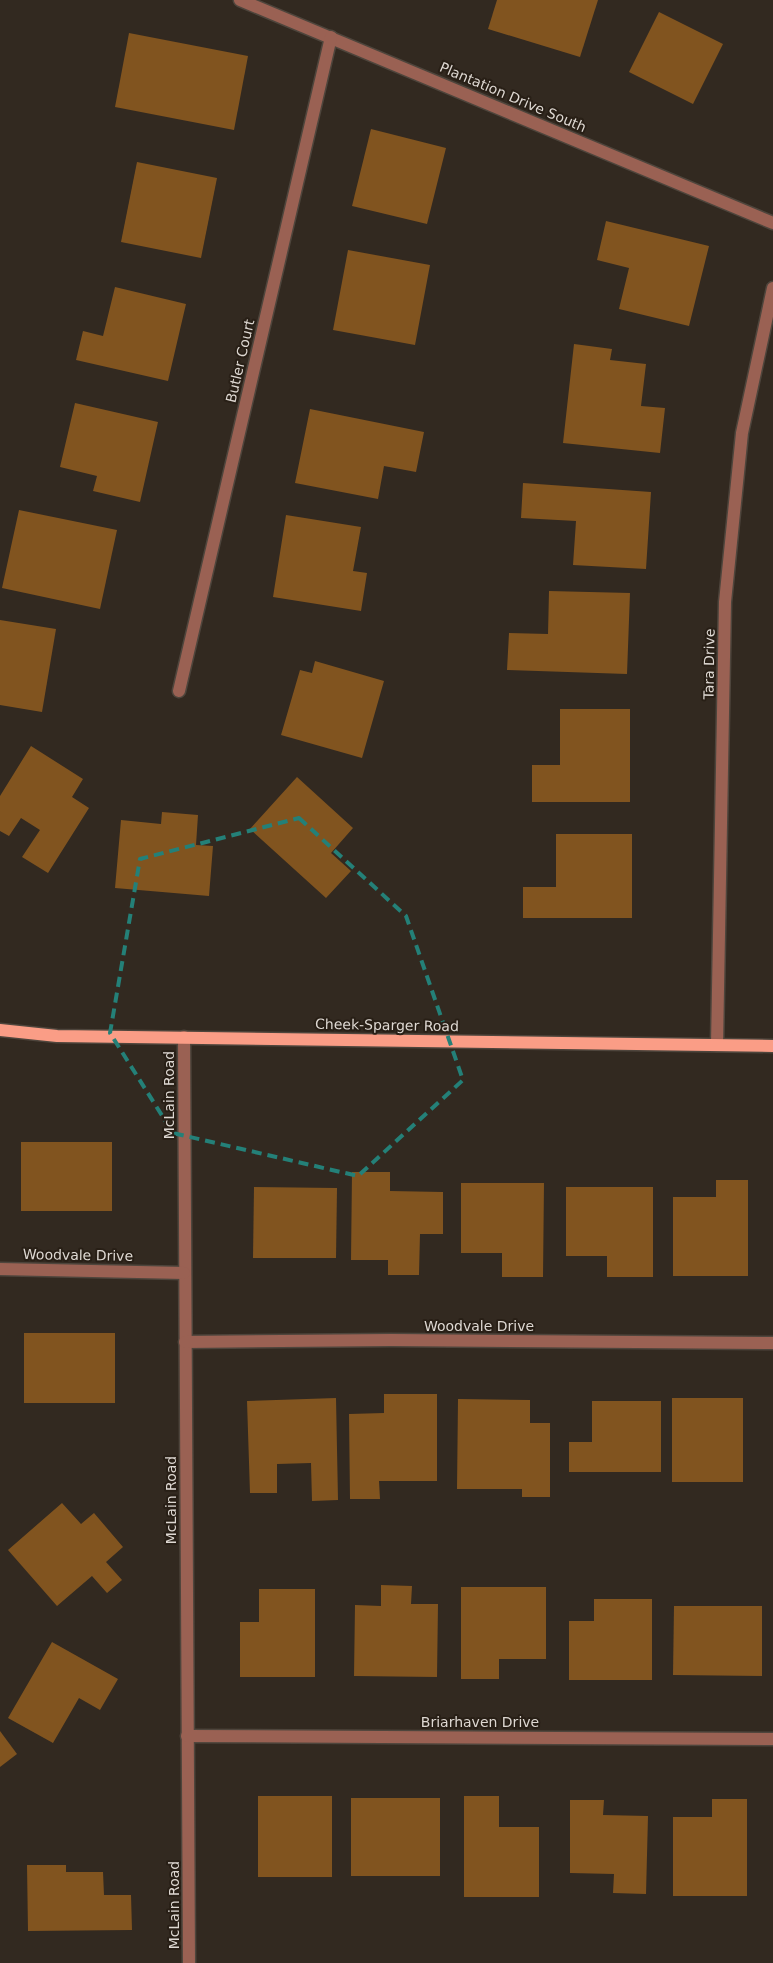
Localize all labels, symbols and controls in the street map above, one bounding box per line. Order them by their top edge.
street label: Plantation Drive South [437,59,589,135]
street label: Butler Court [223,317,257,404]
street label: Tara Drive [700,628,718,701]
street label: Cheek-Sparger Road [315,1016,459,1034]
street label: McLain Road [161,1051,177,1139]
street label: Woodvale Drive [23,1246,133,1264]
street label: Woodvale Drive [424,1318,534,1334]
street label: McLain Road [163,1456,179,1544]
street label: Briarhaven Drive [421,1714,539,1730]
street label: McLain Road [166,1861,182,1949]

